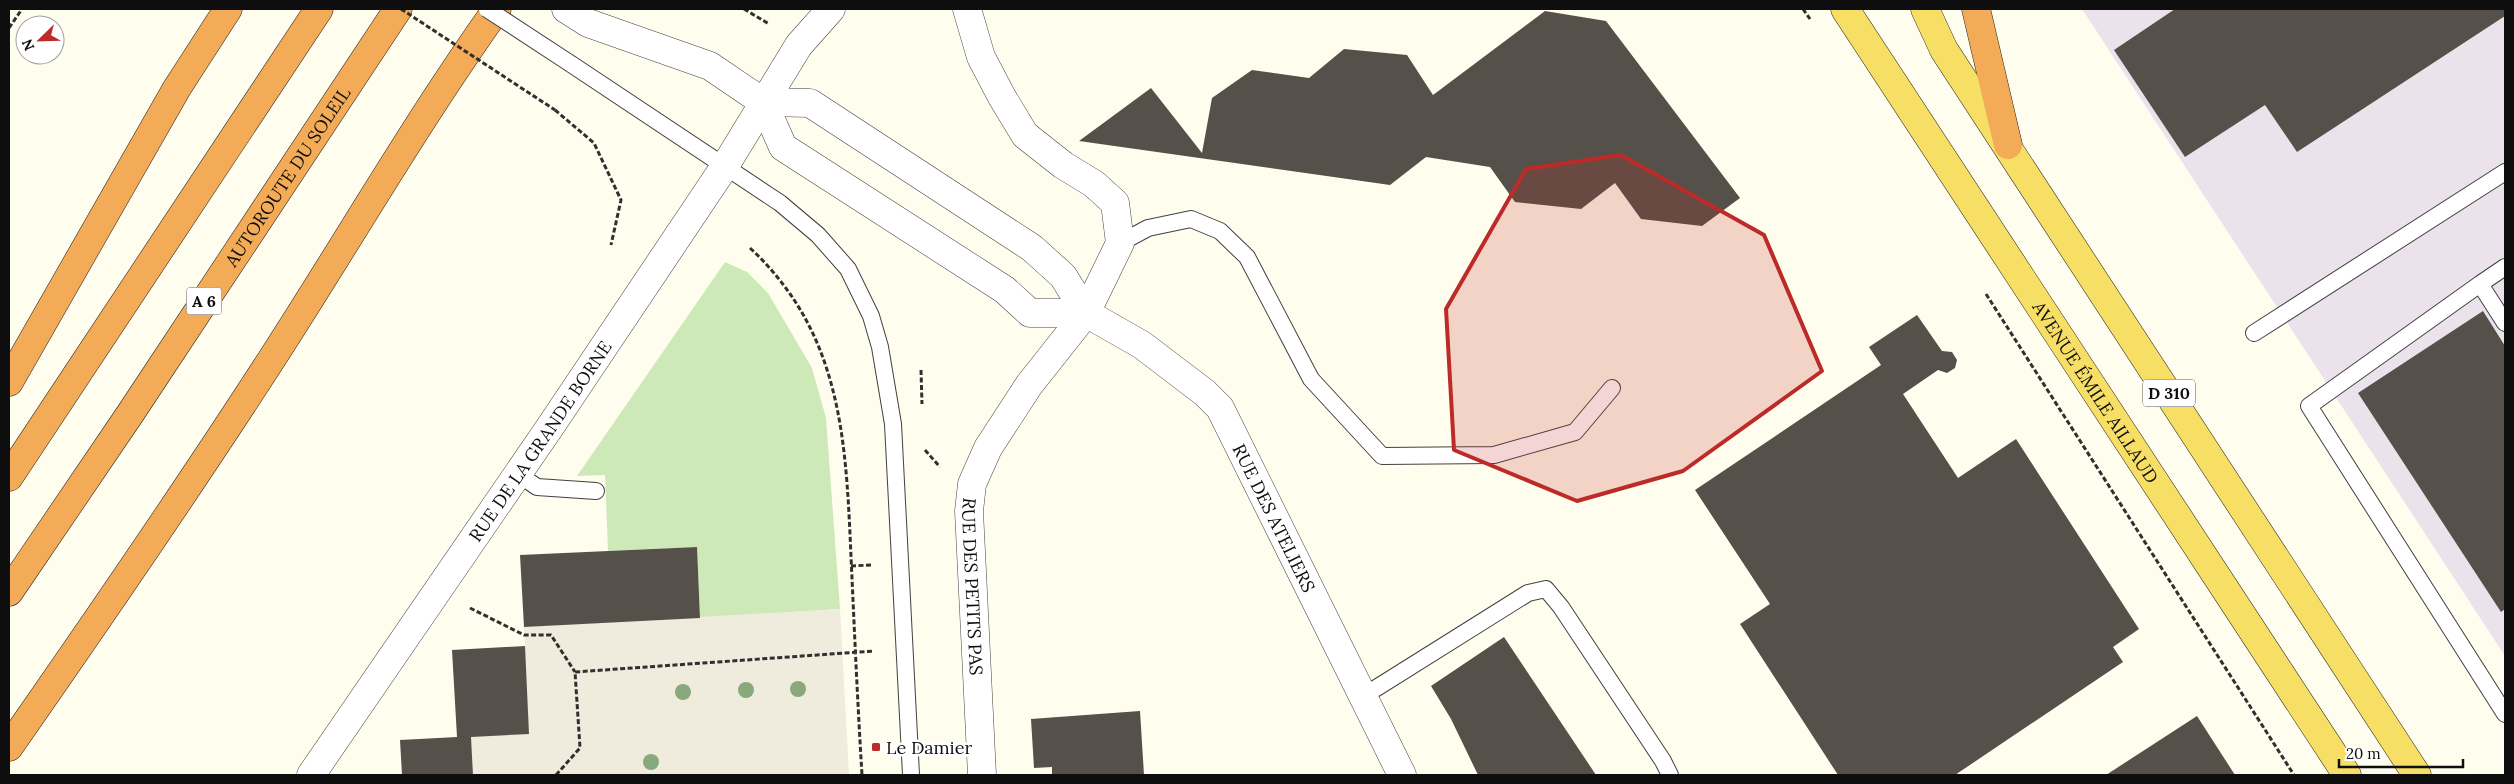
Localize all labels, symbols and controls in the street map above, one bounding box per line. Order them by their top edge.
north arrow [15,15,65,65]
text: N [18,36,38,54]
street label: AUTOROUTE DU SOLEIL [219,82,355,272]
road number: A 6 [186,288,222,314]
street label: AVENUE ÉMILE AILLAUD [2027,296,2164,488]
street label: RUE DE LA GRANDE BORNE [463,336,616,546]
road number: D 310 [2143,379,2195,406]
street label: RUE DES ATELIERS [1228,440,1321,596]
street label: RUE DES PETITS PAS [957,496,989,676]
place label: Le Damier [886,736,972,759]
scale bar [2339,736,2463,768]
marker: Le Damier [870,741,882,753]
text: 20 m [2346,744,2381,763]

